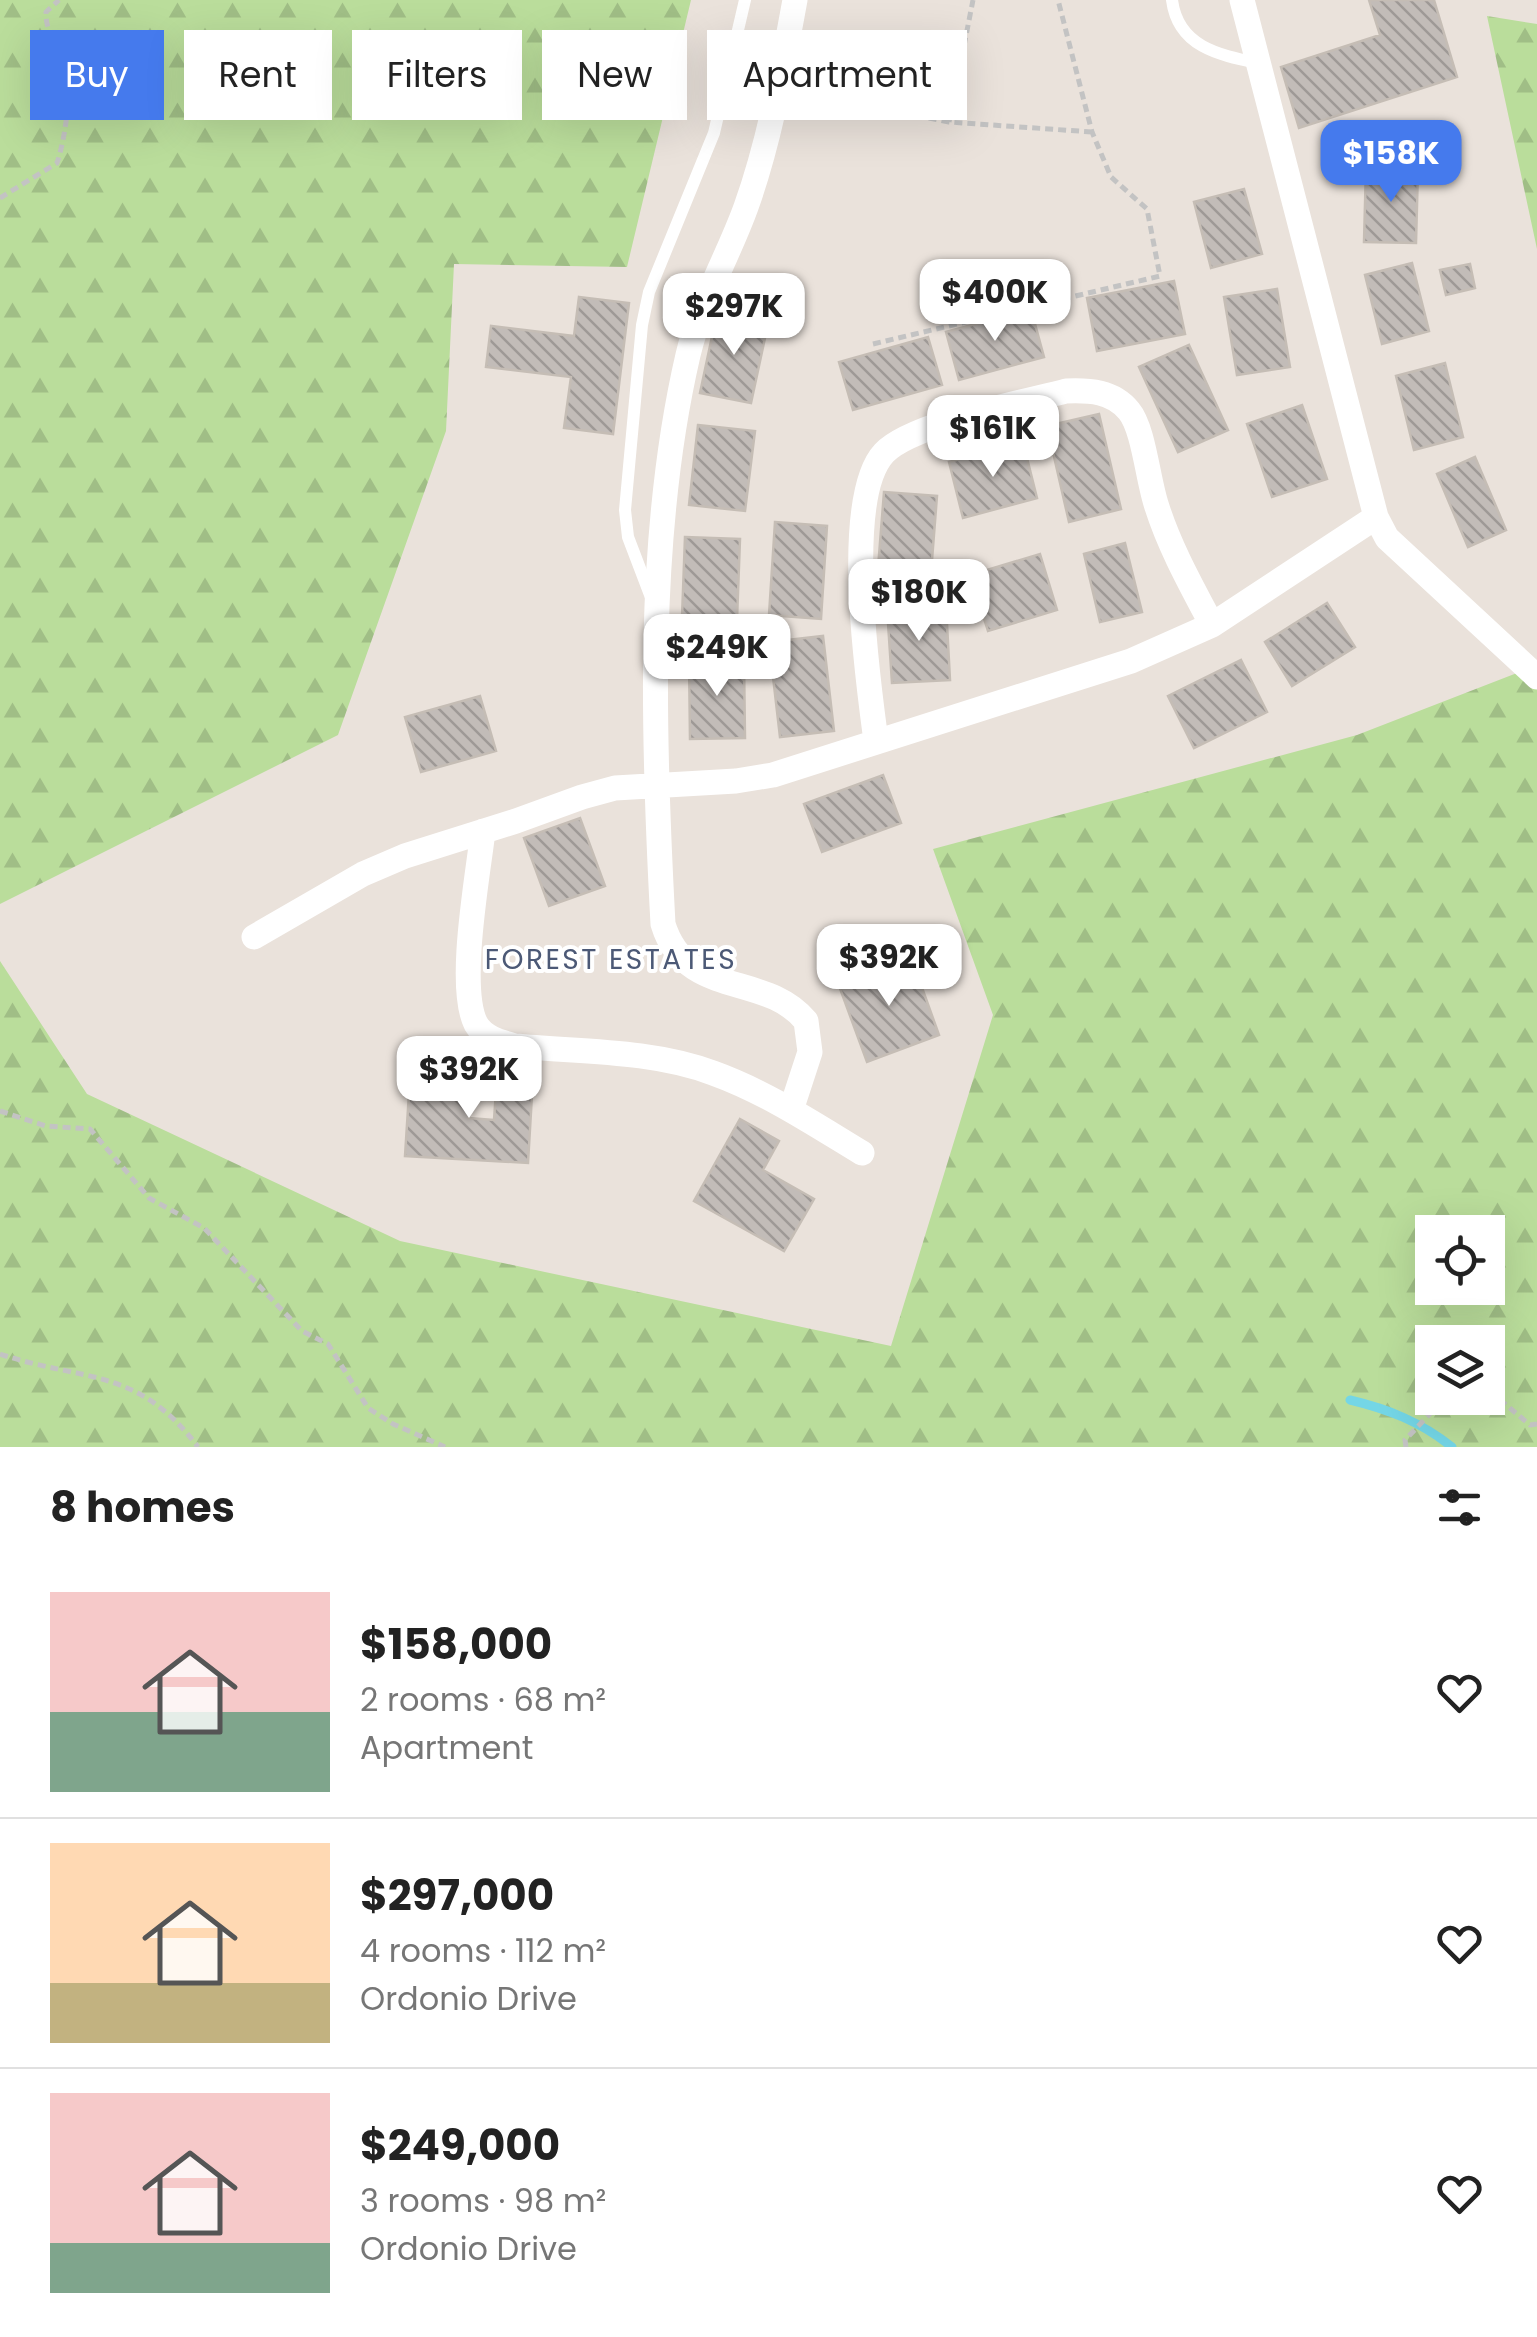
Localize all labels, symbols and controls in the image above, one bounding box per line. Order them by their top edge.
chip: Buy [30,30,164,120]
chip: Rent [184,30,332,120]
chip: Filters [352,30,522,120]
chip: New [542,30,687,120]
chip: Apartment [707,30,967,120]
pin: $158K [1321,120,1461,205]
text: $158K [1343,130,1439,175]
pin: $400K [925,259,1065,344]
text: $400K [942,269,1048,314]
pin: $297K [664,273,804,358]
text: $297K [685,283,783,328]
pin: $161K [923,395,1063,480]
text: $161K [949,405,1037,450]
pin: $180K [849,559,989,644]
text: $180K [871,569,968,614]
pin: $249K [647,614,787,699]
text: $249K [666,624,768,669]
pin: $392K [819,924,959,1009]
text: $392K [839,934,939,979]
district label: FOREST ESTATES [485,940,737,979]
pin: $392K [399,1036,539,1121]
text: $392K [419,1046,519,1091]
map controls [1415,1215,1505,1415]
button: locate [1415,1215,1505,1305]
button: layers [1415,1325,1505,1415]
text: 8 homes [50,1478,235,1537]
icon: filters [1432,1480,1487,1535]
text: $158,000 [360,1615,552,1674]
icon: home [130,1632,250,1752]
icon: heart [1432,1665,1487,1720]
text: 2 rooms · 68 m² [360,1677,606,1722]
text: Apartment [360,1725,533,1770]
text: $297,000 [360,1866,554,1925]
icon: home [130,1883,250,2003]
icon: heart [1432,1916,1487,1971]
text: 4 rooms · 112 m² [360,1928,606,1973]
text: Ordonio Drive [360,1976,577,2021]
text: $249,000 [360,2116,560,2175]
icon: home [130,2133,250,2253]
icon: heart [1432,2166,1487,2221]
text: 3 rooms · 98 m² [360,2178,606,2223]
text: Ordonio Drive [360,2226,577,2271]

